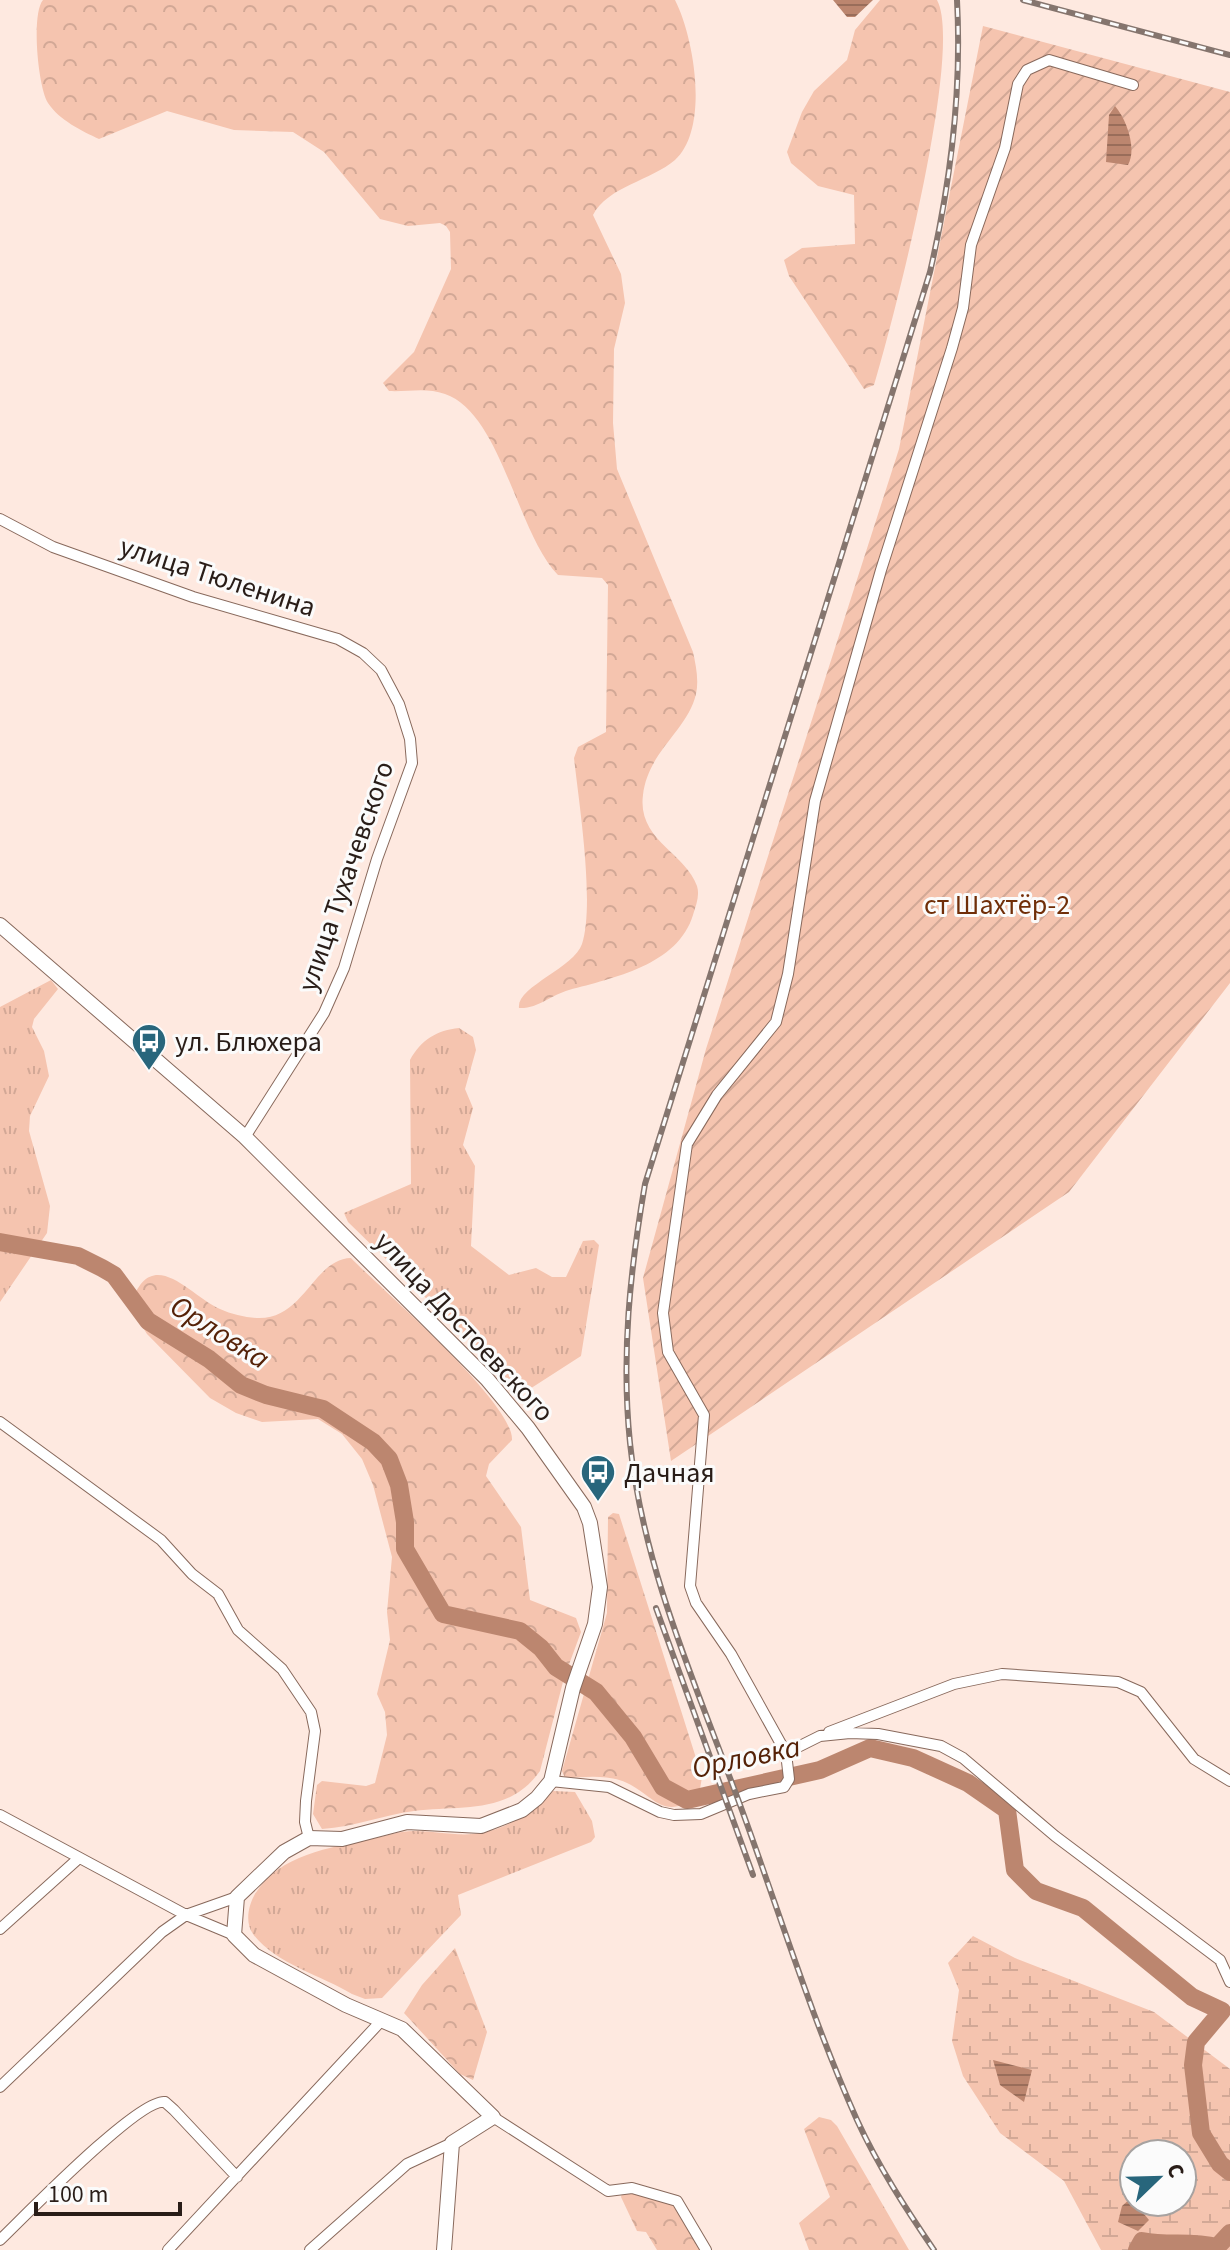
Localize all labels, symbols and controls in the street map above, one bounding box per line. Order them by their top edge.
street label: улица Тюленина [115,526,321,627]
street label: улица Тухачевского [288,756,404,997]
park label: ст Шахтёр-2 [924,885,1070,925]
bus stop icon: ул. Блюхера [130,1022,168,1072]
place label: ул. Блюхера [175,1022,322,1062]
street label: улица Достоевского [365,1223,563,1431]
water label: Орловка [162,1285,278,1380]
bus stop icon: Дачная [579,1453,617,1503]
place label: Дачная [624,1453,715,1493]
water label: Орловка [688,1725,805,1790]
north arrow [1118,2138,1198,2218]
text: С [1158,2158,1193,2183]
scale bar [36,2166,180,2216]
text: 100 m [48,2177,108,2212]

